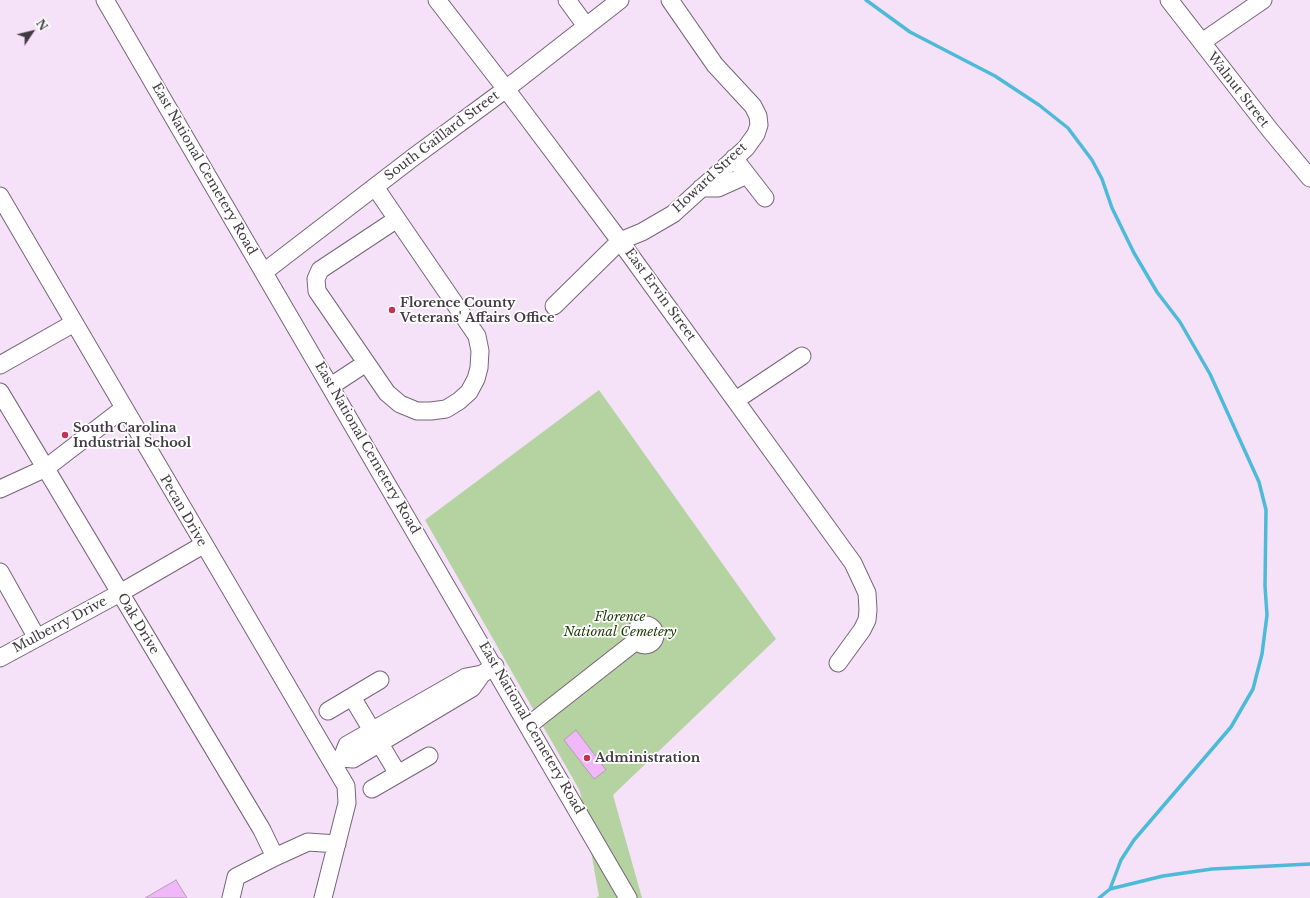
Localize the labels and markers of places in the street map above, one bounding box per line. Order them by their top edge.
place label: Florence County Veterans' Affairs Office [400,295,555,326]
marker: Florence County Veterans' Affairs Office [387,305,397,315]
place label: South Carolina Industrial School [73,420,191,451]
marker: South Carolina Industrial School [60,430,70,440]
place label: Administration [595,750,700,766]
marker: Administration [582,753,592,763]

